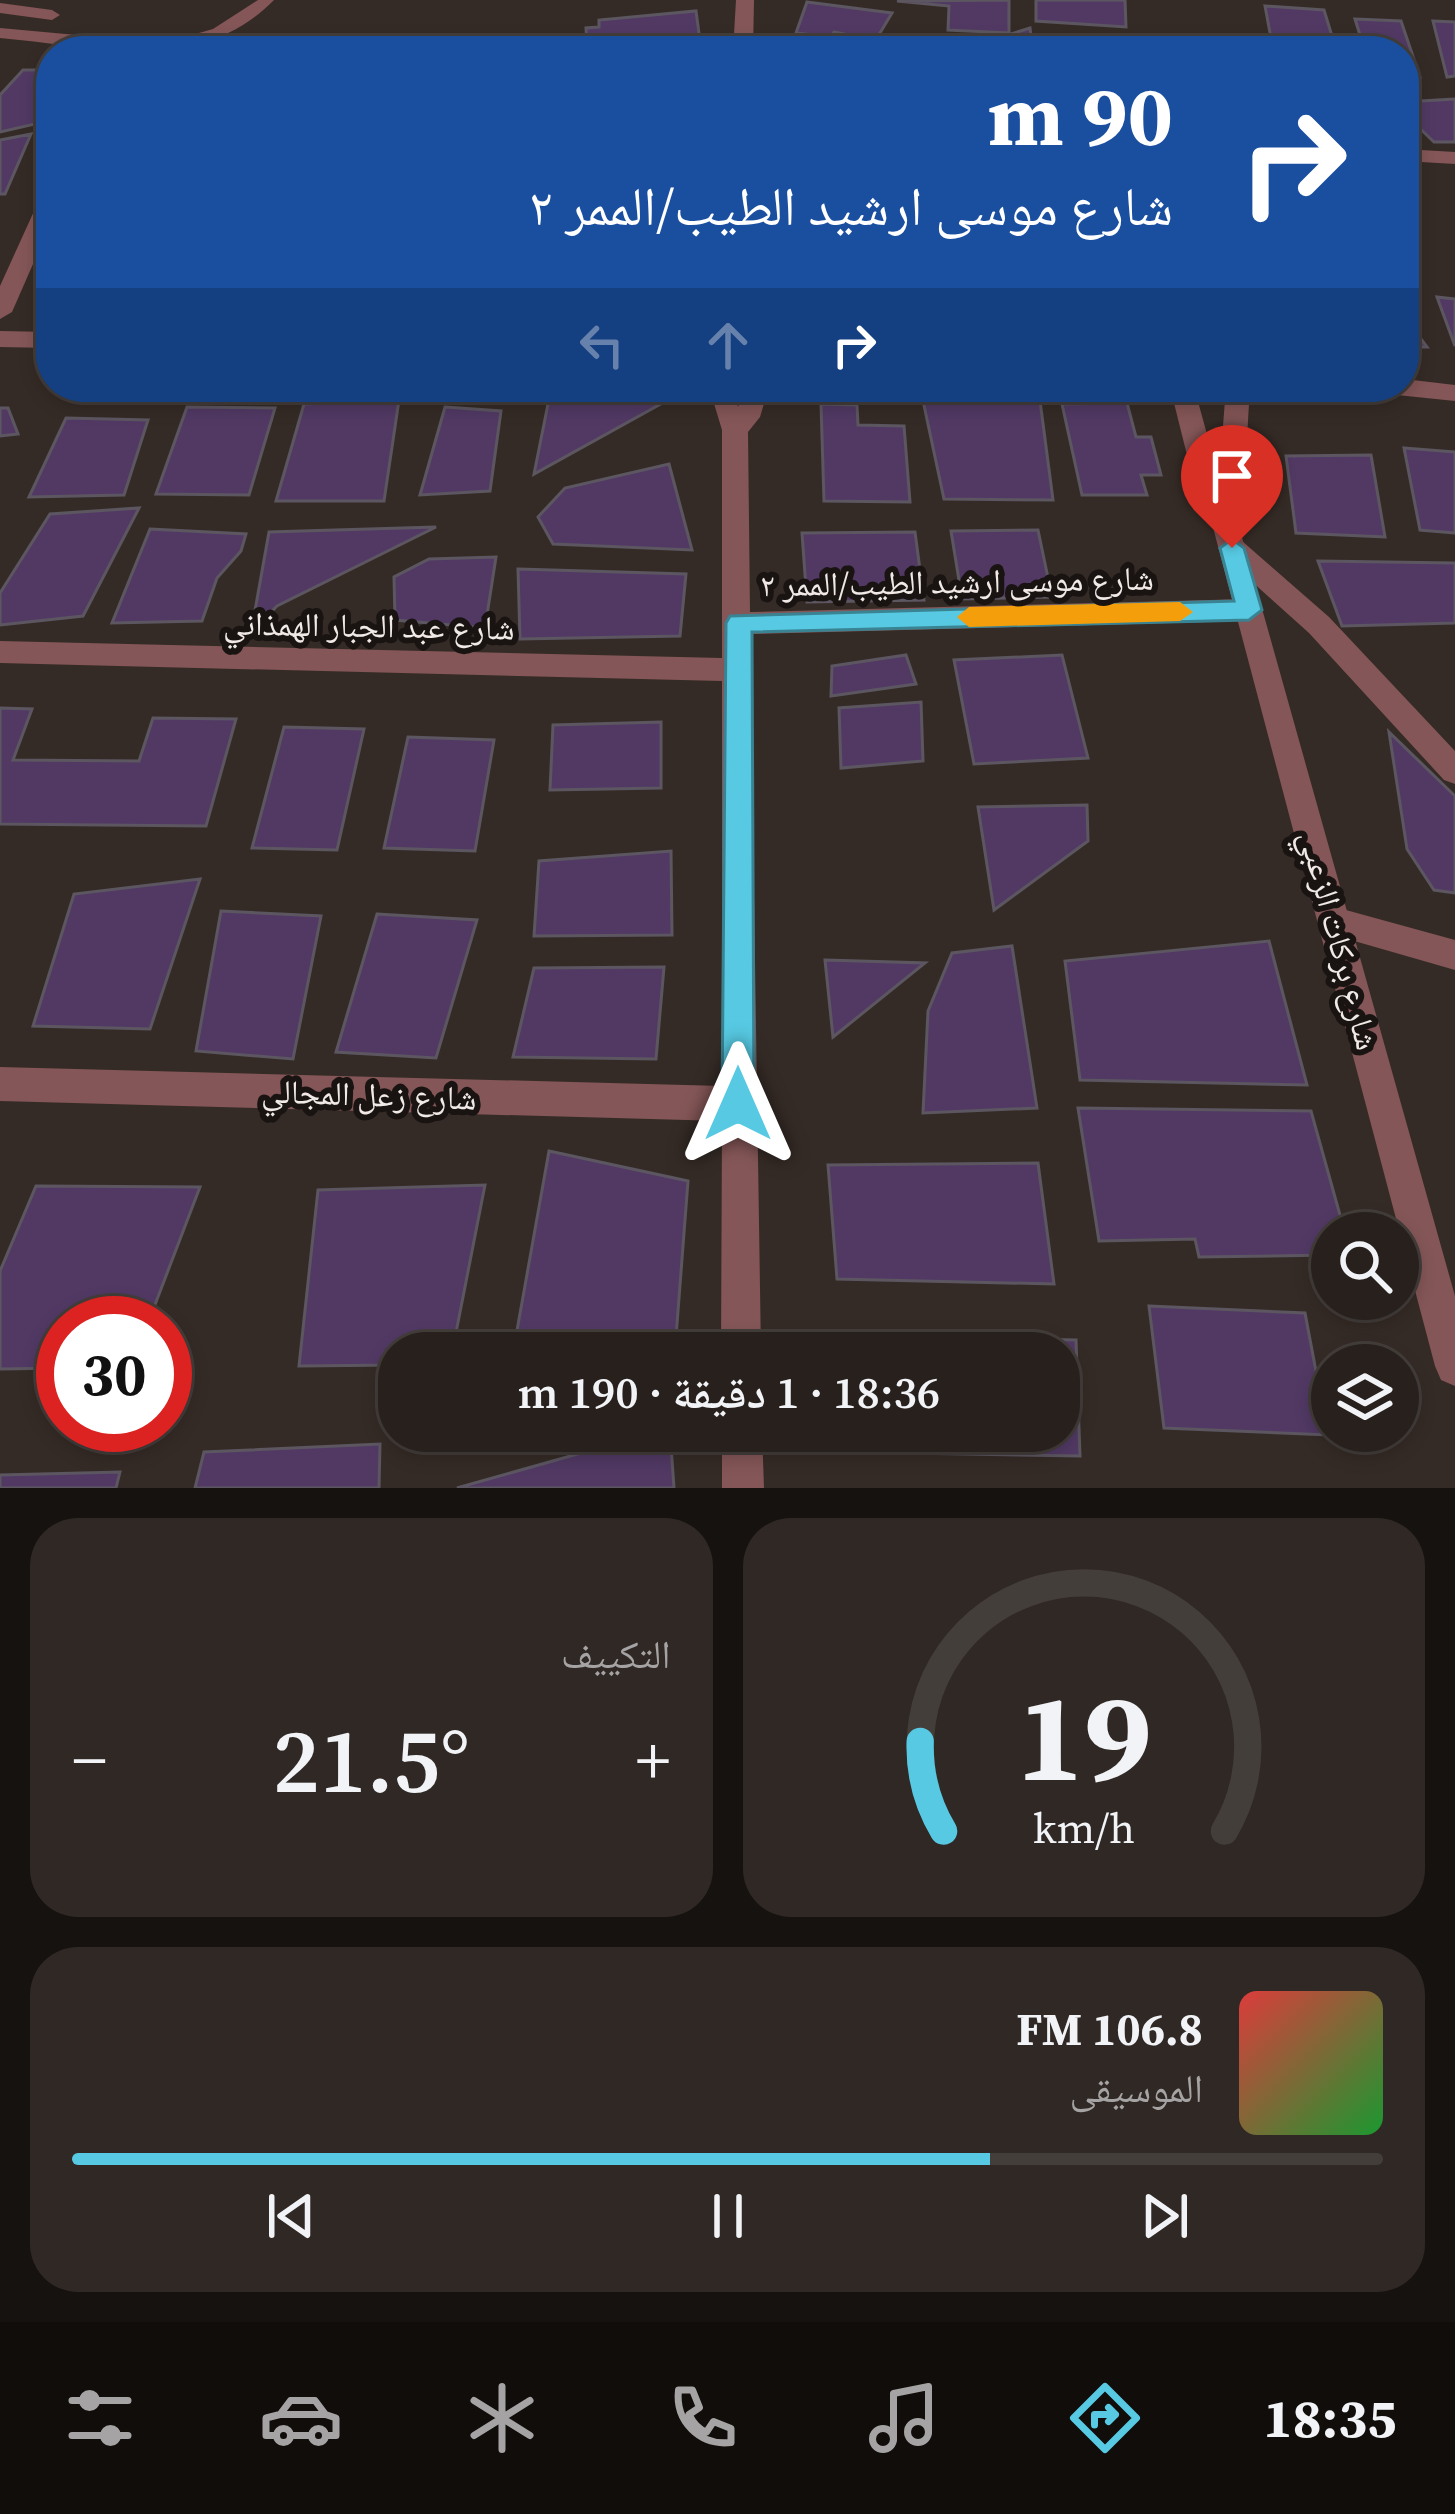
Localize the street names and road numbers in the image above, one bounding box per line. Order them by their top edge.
street label: شارع موسى ارشيد الطيب/الممر ٢ [760,556,1154,607]
street label: شارع عبد الجبار الهمذاني [223,600,515,654]
street label: شارع بركات الزعبي [1285,826,1390,1056]
street label: شارع زعل المجالي [260,1068,477,1124]

